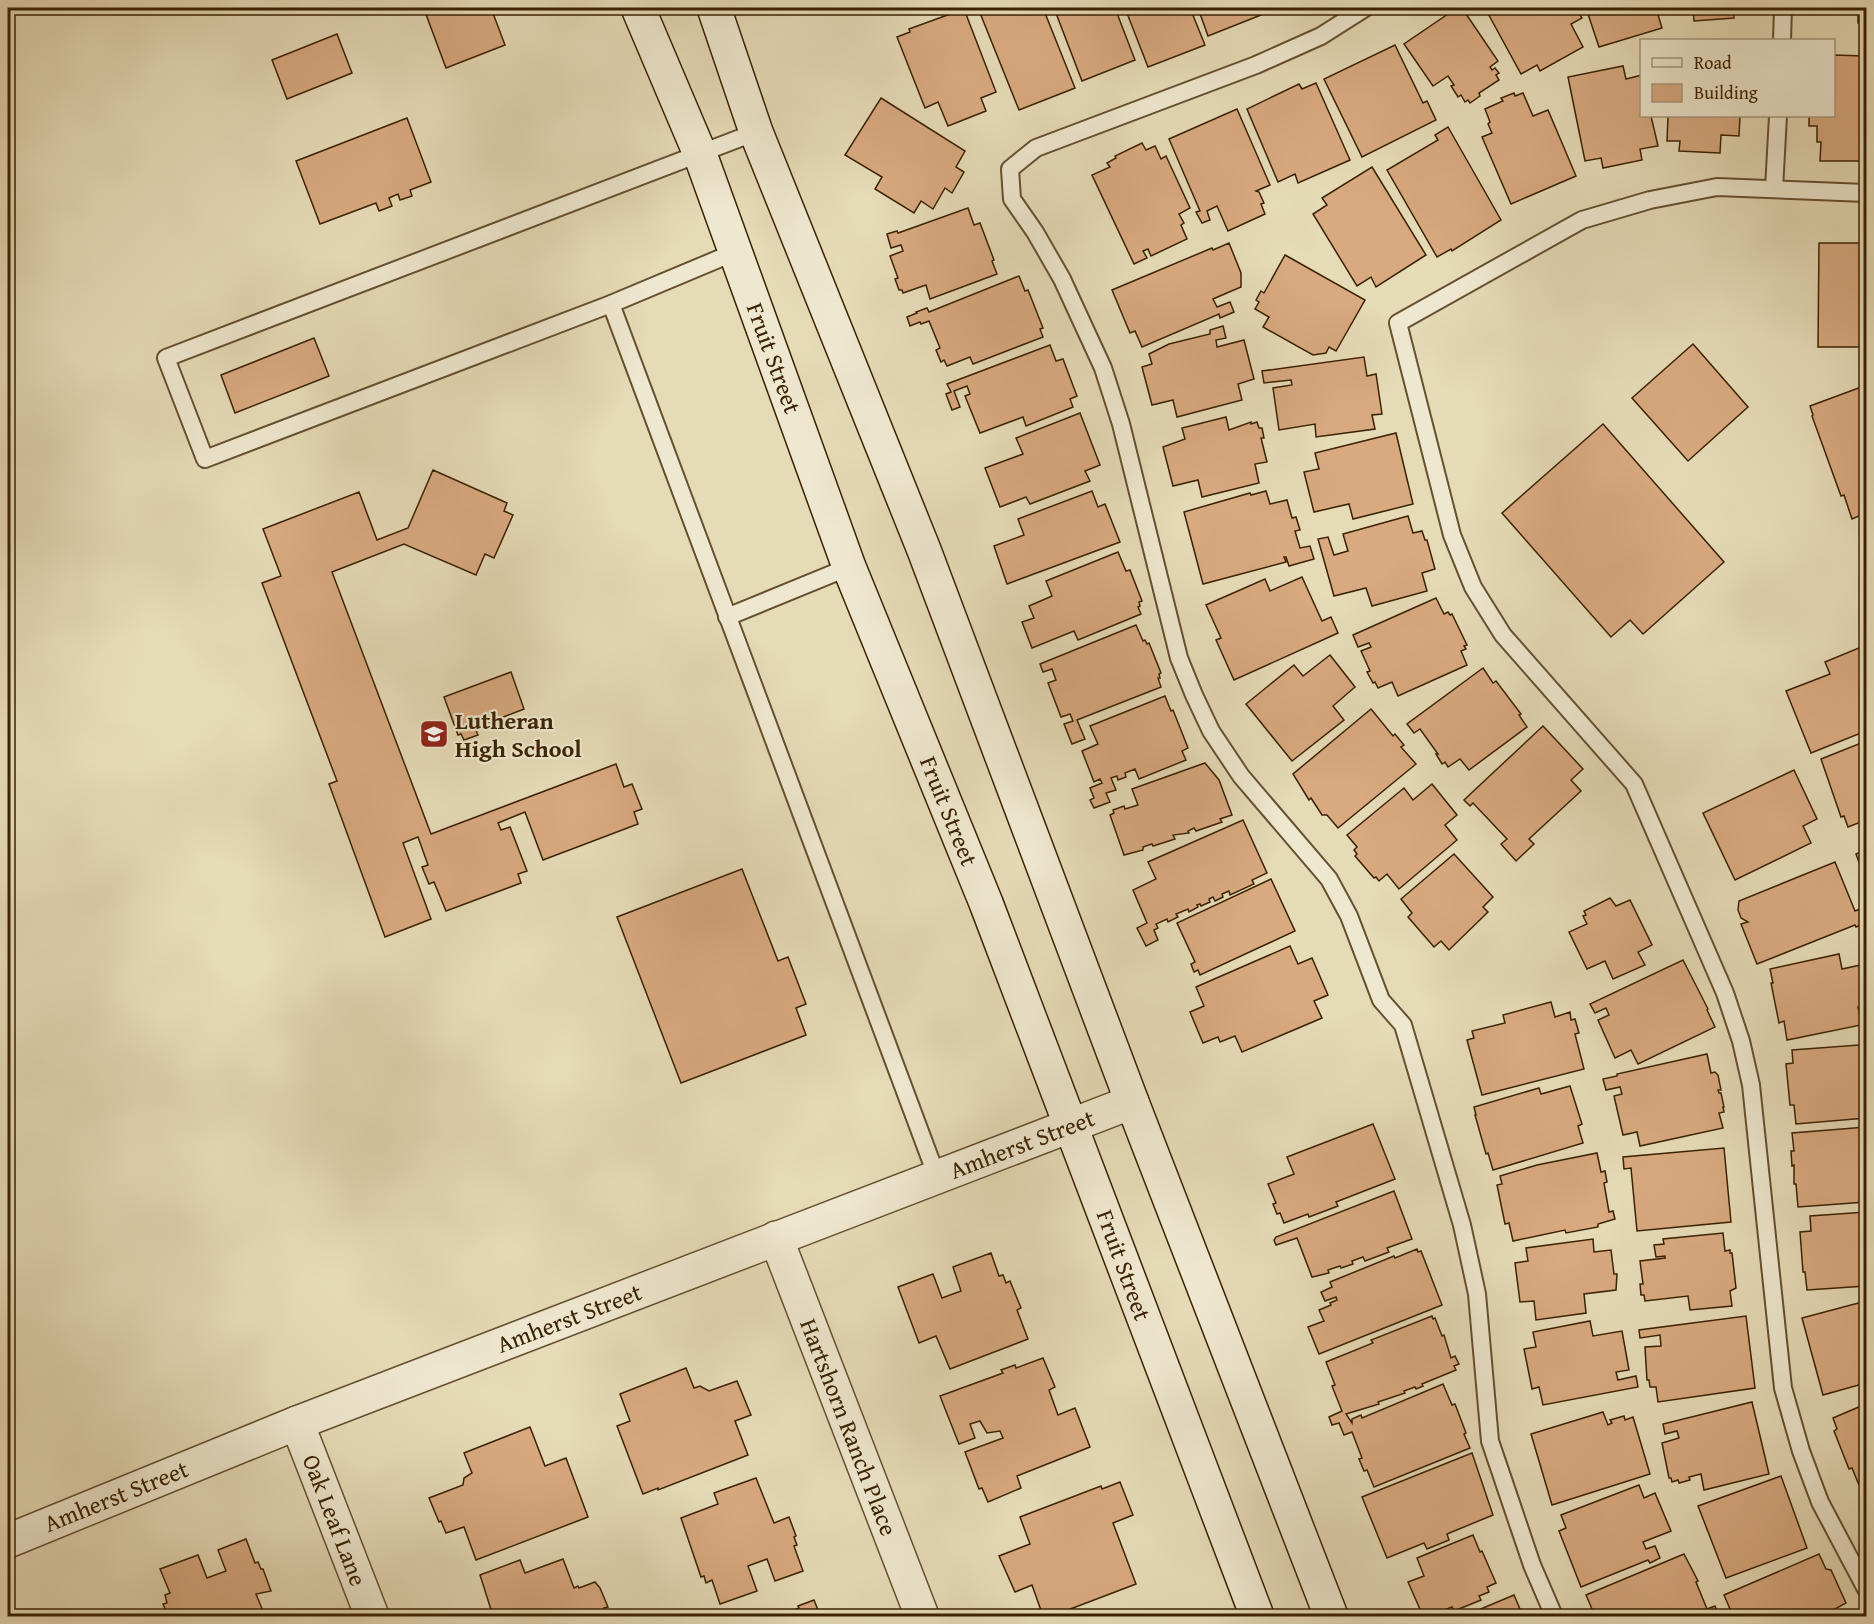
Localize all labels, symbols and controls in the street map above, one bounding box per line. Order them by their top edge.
legend [1640,39,1835,117]
text: Road [1694,49,1732,76]
text: Building [1694,79,1758,106]
street label: Fruit Street [738,298,810,419]
place label: Lutheran High School [455,703,582,766]
school or university icon: Lutheran High School [418,718,450,750]
street label: Fruit Street [911,751,987,872]
street label: Amherst Street [944,1100,1100,1188]
street label: Fruit Street [1088,1205,1160,1326]
street label: Amherst Street [491,1274,647,1362]
street label: Hartshorn Ranch Place [791,1313,907,1541]
street label: Oak Leaf Lane [294,1449,376,1591]
street label: Amherst Street [39,1451,194,1541]

